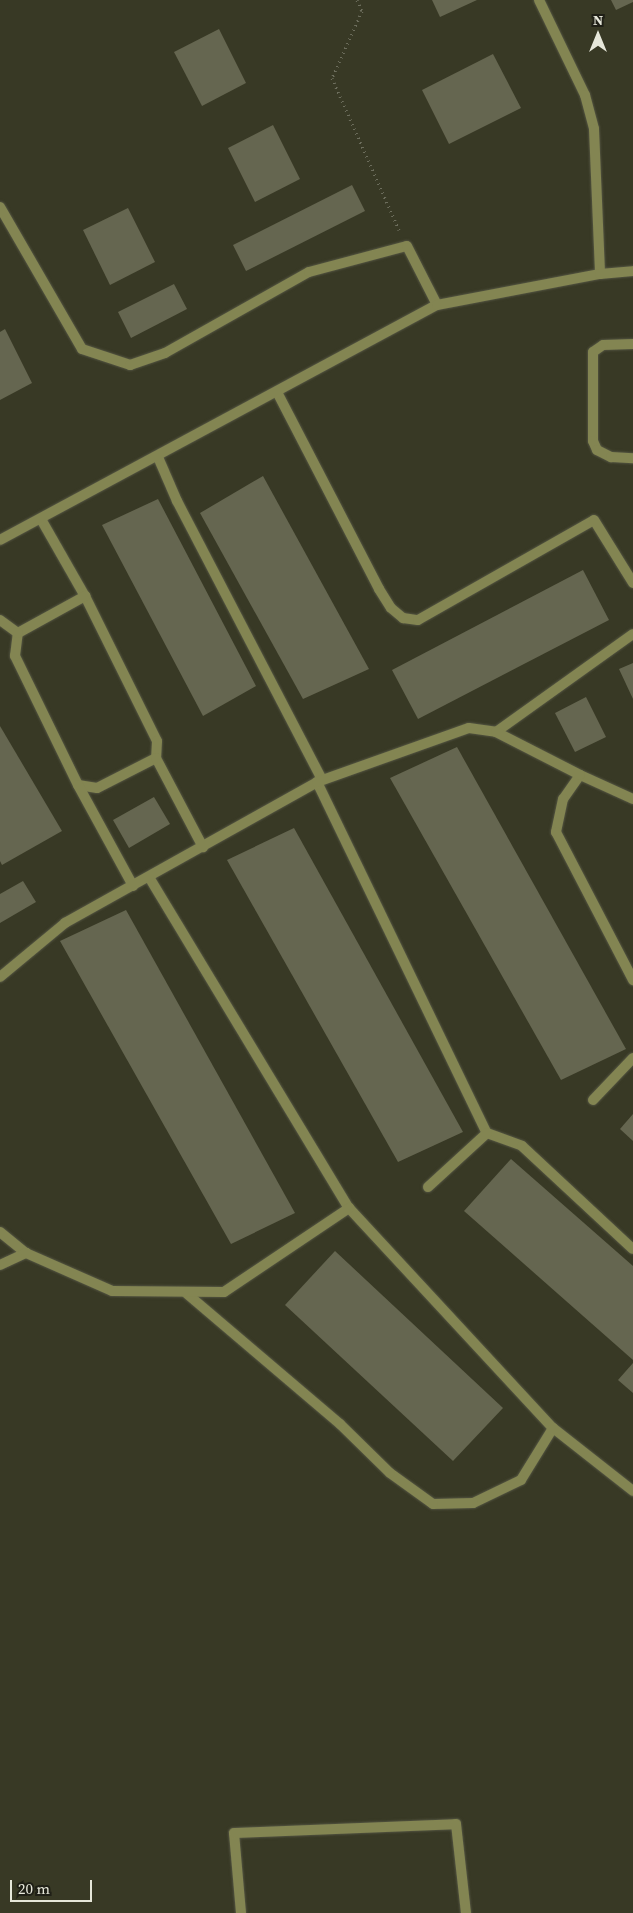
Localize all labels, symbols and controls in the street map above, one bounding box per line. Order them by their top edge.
north arrow [573,10,623,60]
text: N [593,10,603,30]
scale bar [12,1870,95,1902]
text: 20 m [18,1878,50,1899]

